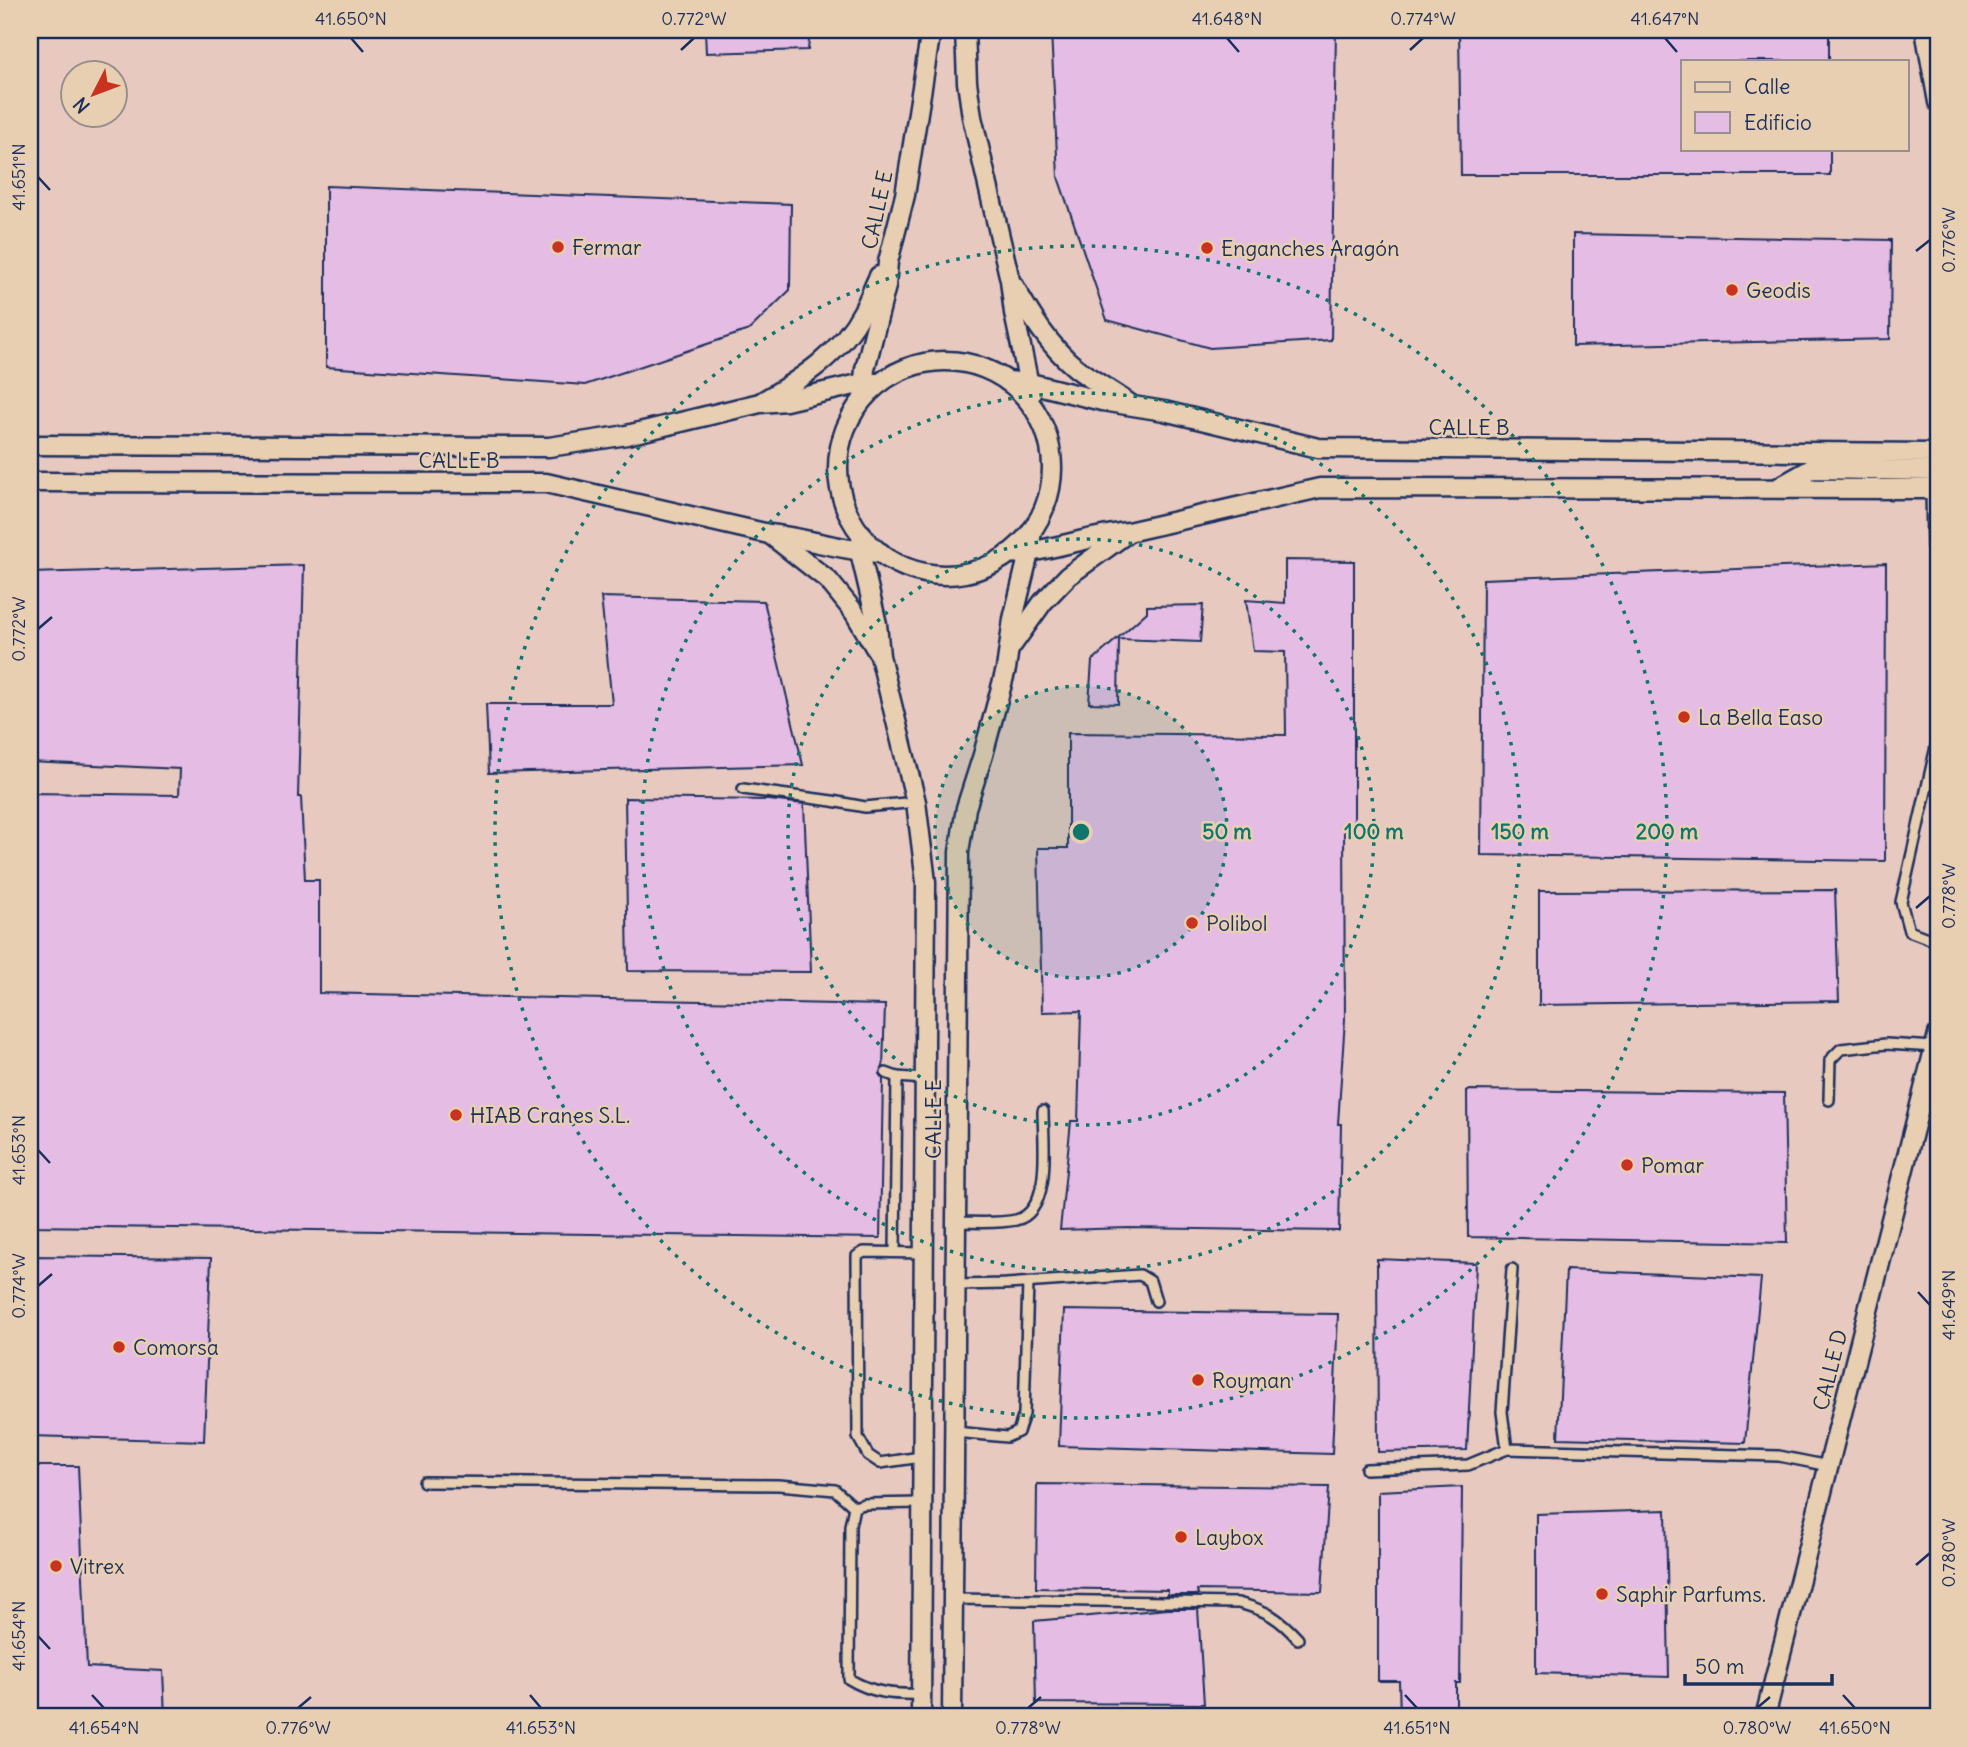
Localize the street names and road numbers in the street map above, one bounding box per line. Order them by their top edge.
street label: CALLE E [855,168,899,252]
street label: CALLE B [1428,414,1510,441]
street label: CALLE B [418,447,500,474]
street label: CALLE E [920,1079,947,1159]
street label: CALLE D [1807,1327,1853,1413]

